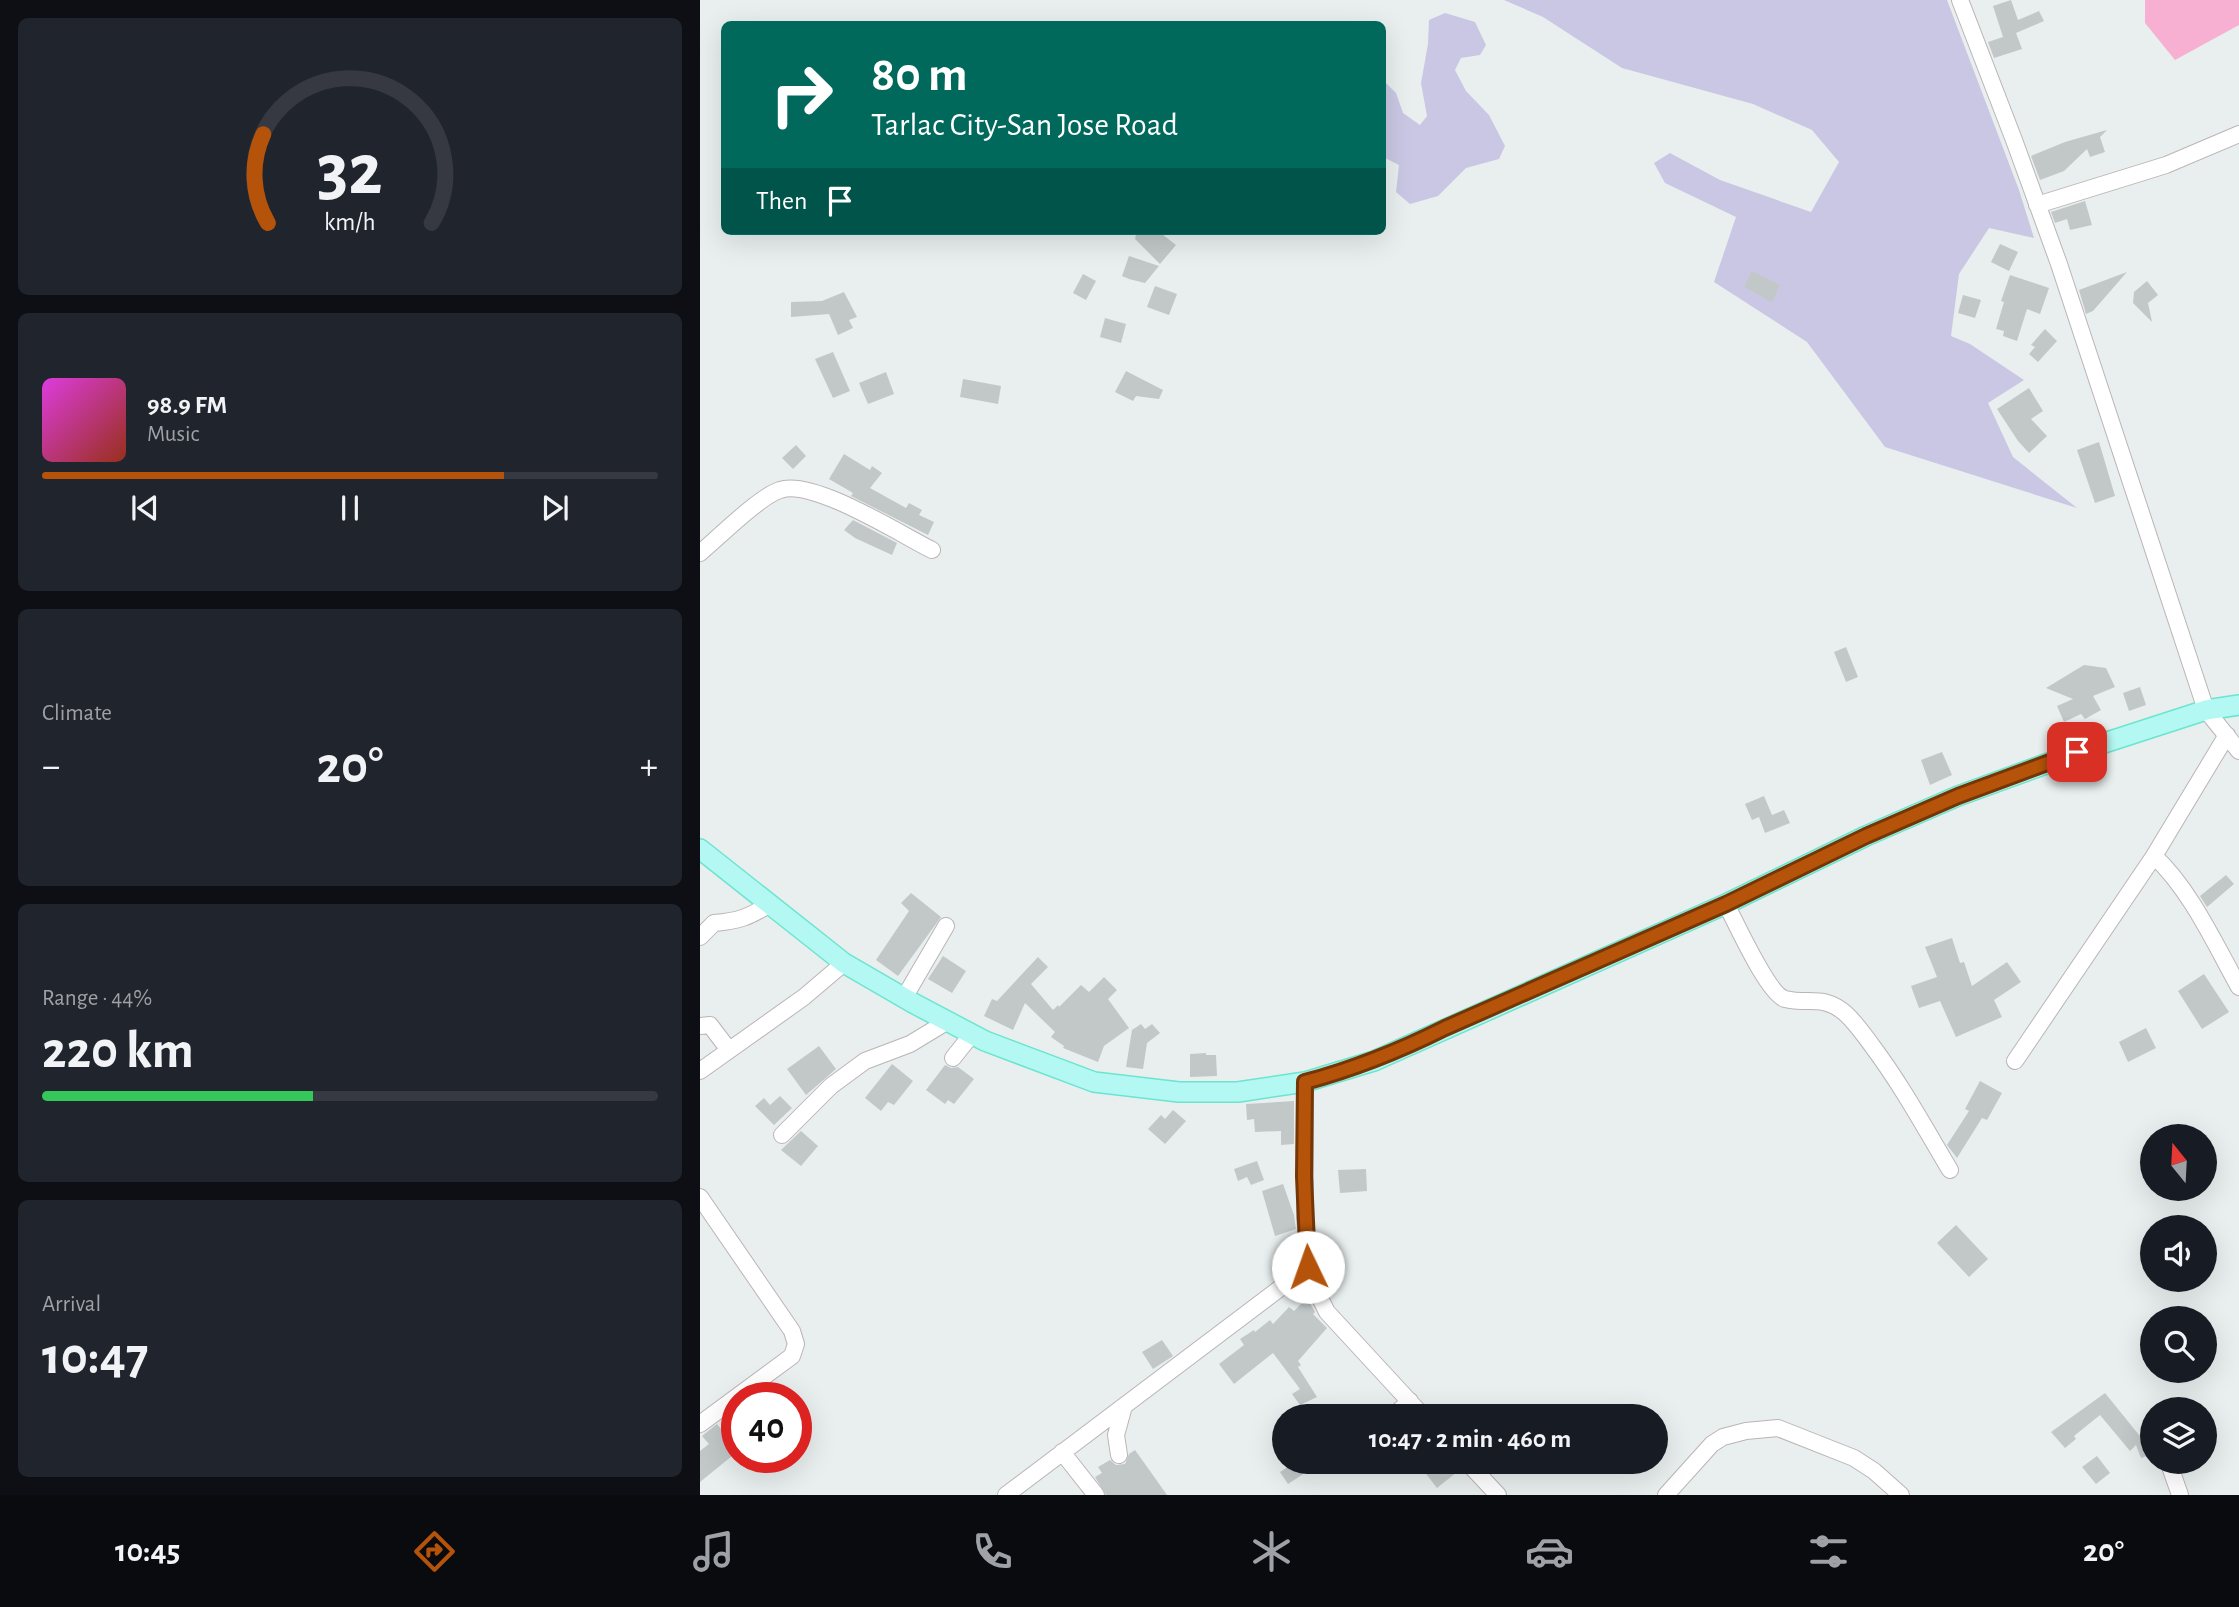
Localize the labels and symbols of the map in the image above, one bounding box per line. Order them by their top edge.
pin [2047,722,2107,782]
north arrow [2140,1124,2217,1200]
position arrow [1271,1230,1345,1304]
speed limit sign: 40 [721,1382,812,1473]

